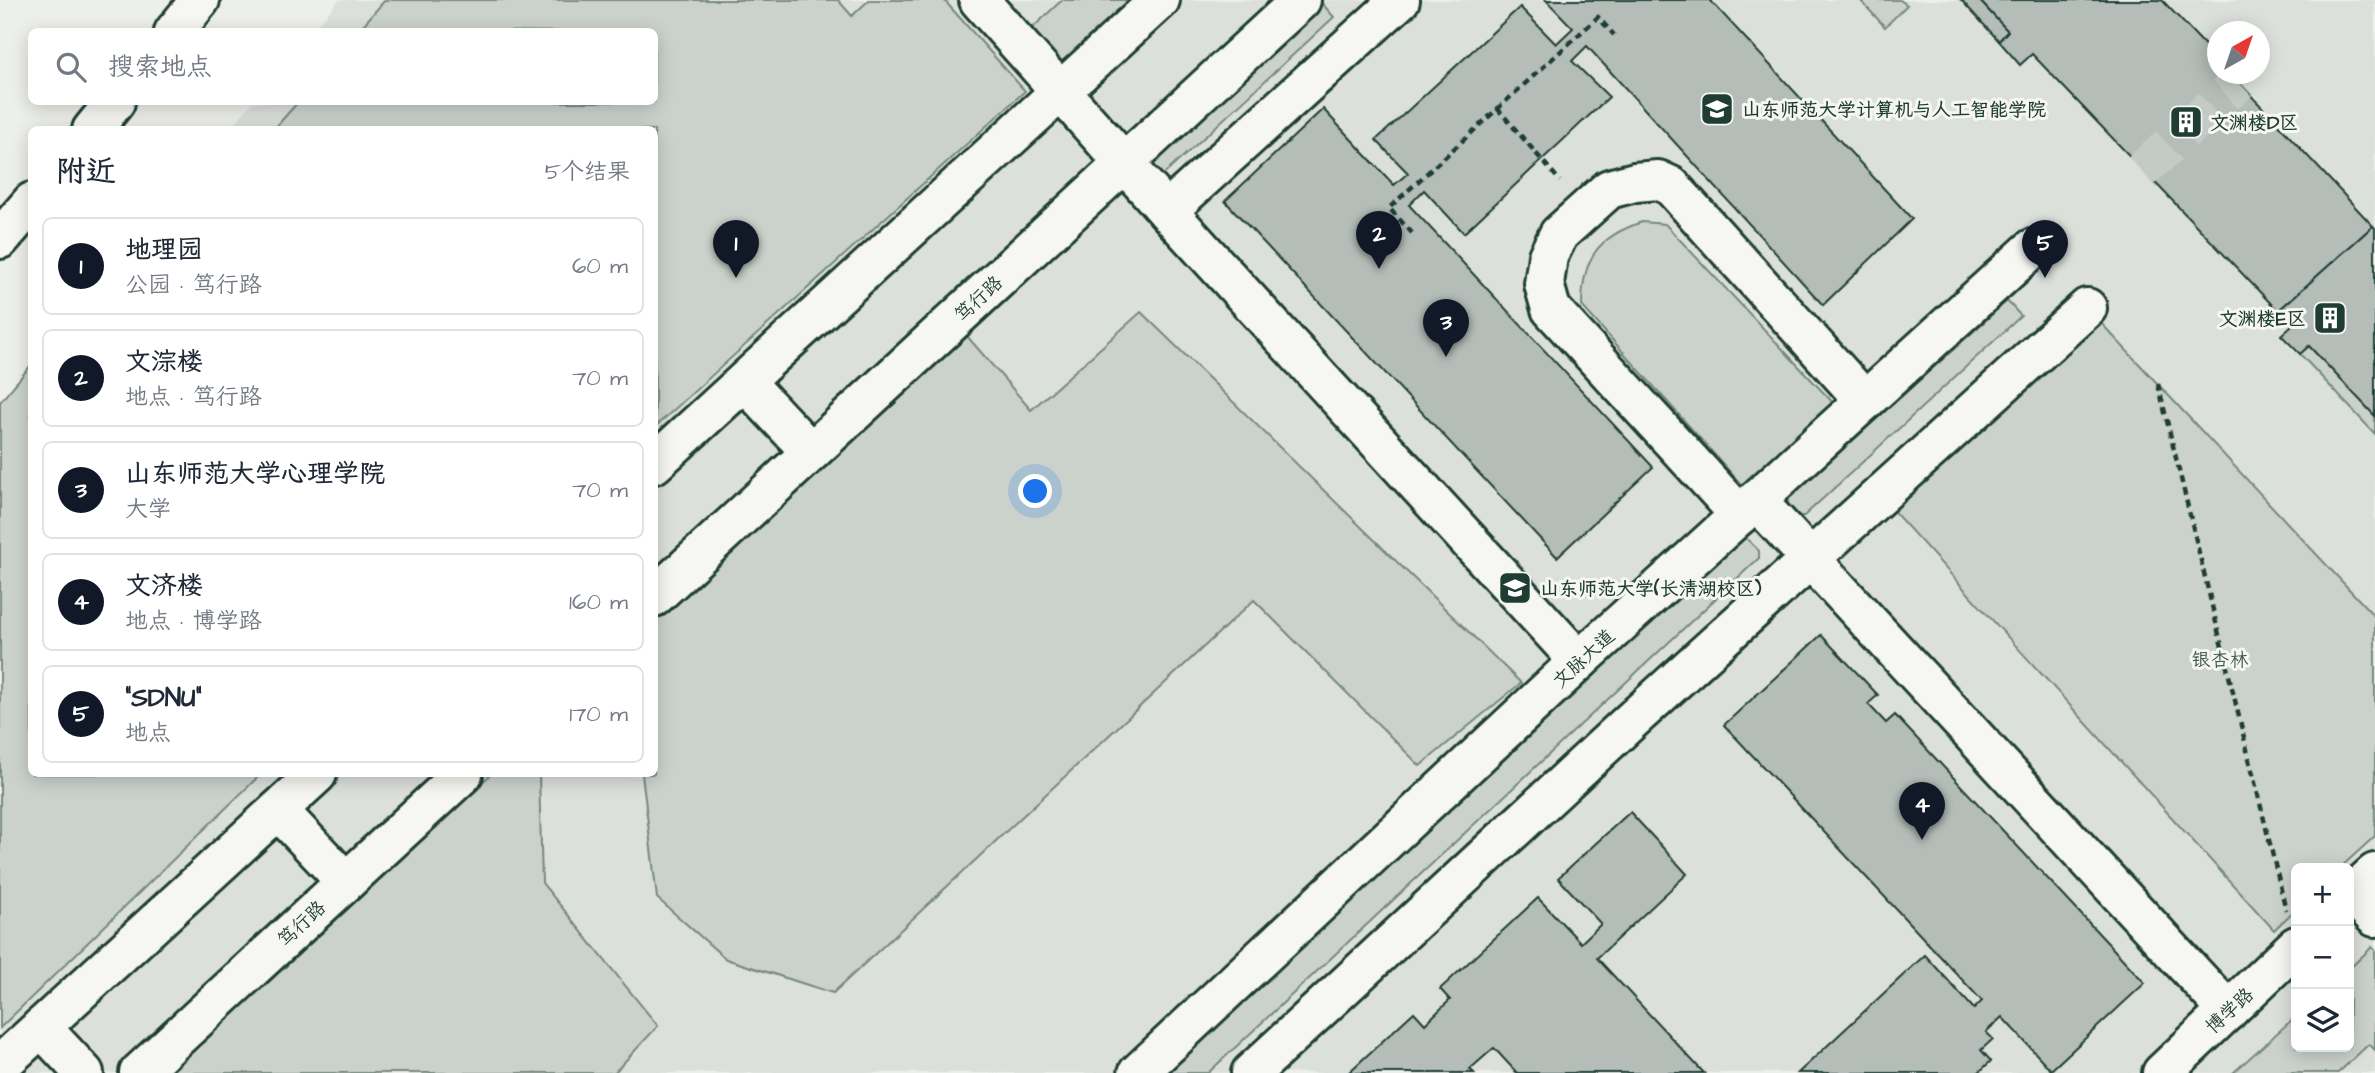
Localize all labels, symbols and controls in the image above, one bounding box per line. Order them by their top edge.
north arrow [2207,21,2270,84]
search box [28,28,658,105]
icon: search [52,48,90,86]
text: 搜索地点 [108,49,212,85]
school or university icon: 山东师范大学计算机与人工智能学院 [1698,90,1736,128]
place label: 山东师范大学计算机与人工智能学院 [1742,97,2046,124]
building icon: 文渊楼D区 [2167,103,2205,141]
place label: 文渊楼D区 [2210,110,2298,137]
text: 附近 [56,151,116,193]
text: 5个结果 [545,156,630,188]
pin: 2 [1356,211,1402,269]
pin: 1 [713,220,759,278]
pin: 5 [2022,220,2068,278]
text: 地理园 [125,232,203,268]
text: 1 [80,250,82,282]
text: 60 m [572,250,628,282]
text: 公园 · 笃行路 [125,269,262,301]
street label: 笃行路 [949,270,1009,328]
pin: 3 [1423,299,1469,357]
building icon: 文渊楼E区 [2311,299,2349,337]
place label: 文渊楼E区 [2219,306,2306,333]
text: 文淙楼 [125,344,203,380]
text: 2 [74,362,88,394]
text: 70 m [572,362,628,394]
text: 地点 · 笃行路 [125,381,262,413]
text: 山东师范大学心理学院 [125,456,385,492]
text: 3 [75,474,87,506]
text: 70 m [572,474,628,506]
your location [1018,474,1052,508]
text: 大学 [125,493,171,525]
text: 文济楼 [125,568,203,604]
school or university icon: 山东师范大学(长清湖校区) [1496,569,1534,607]
place label: 山东师范大学(长清湖校区) [1540,576,1762,603]
text: 4 [73,586,89,618]
text: 160 m [569,586,628,618]
text: 地点 · 博学路 [125,605,262,637]
street label: 文脉大道 [1547,623,1621,695]
park label: 银杏林 [2191,647,2249,674]
text: "SDNU" [125,680,202,716]
text: 5 [73,698,89,730]
text: 170 m [569,698,628,730]
text: 地点 [125,717,171,749]
pin: 4 [1899,782,1945,840]
map controls [2291,863,2354,1052]
button: + [2291,863,2354,926]
street label: 笃行路 [272,895,332,953]
button: − [2291,926,2354,989]
street label: 博学路 [2200,982,2260,1040]
button: layers [2291,989,2354,1052]

